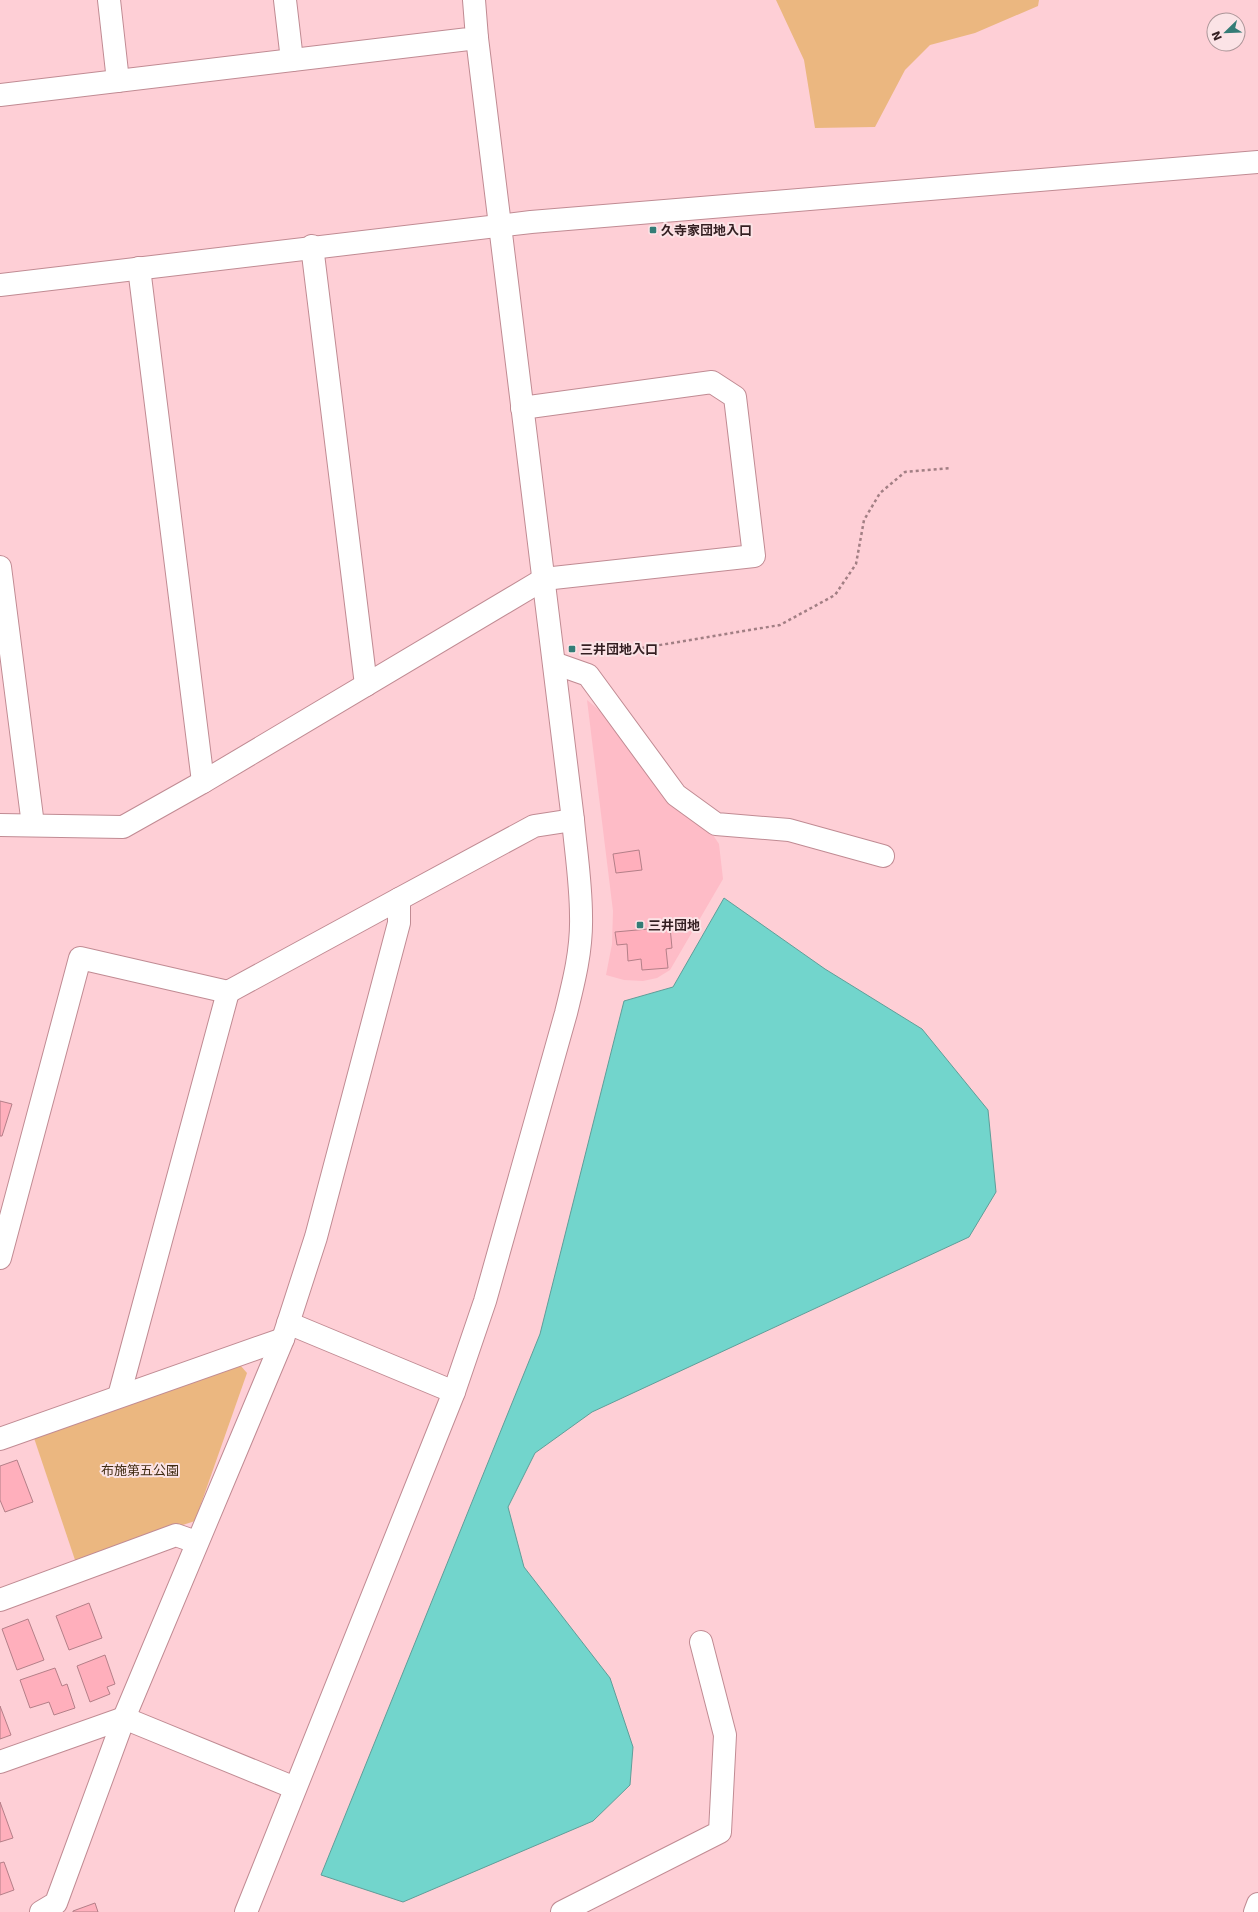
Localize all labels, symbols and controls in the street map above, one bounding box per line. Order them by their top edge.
north arrow [1206,12,1246,52]
text: N [1209,29,1225,42]
place label: 久寺家団地入口 [661,223,752,238]
marker: 久寺家団地入口 [648,225,658,235]
place label: 三井団地入口 [580,642,658,657]
marker: 三井団地入口 [567,644,577,654]
place label: 三井団地 [648,918,700,933]
marker: 三井団地 [635,920,645,930]
park label: 布施第五公園 [101,1463,179,1478]

